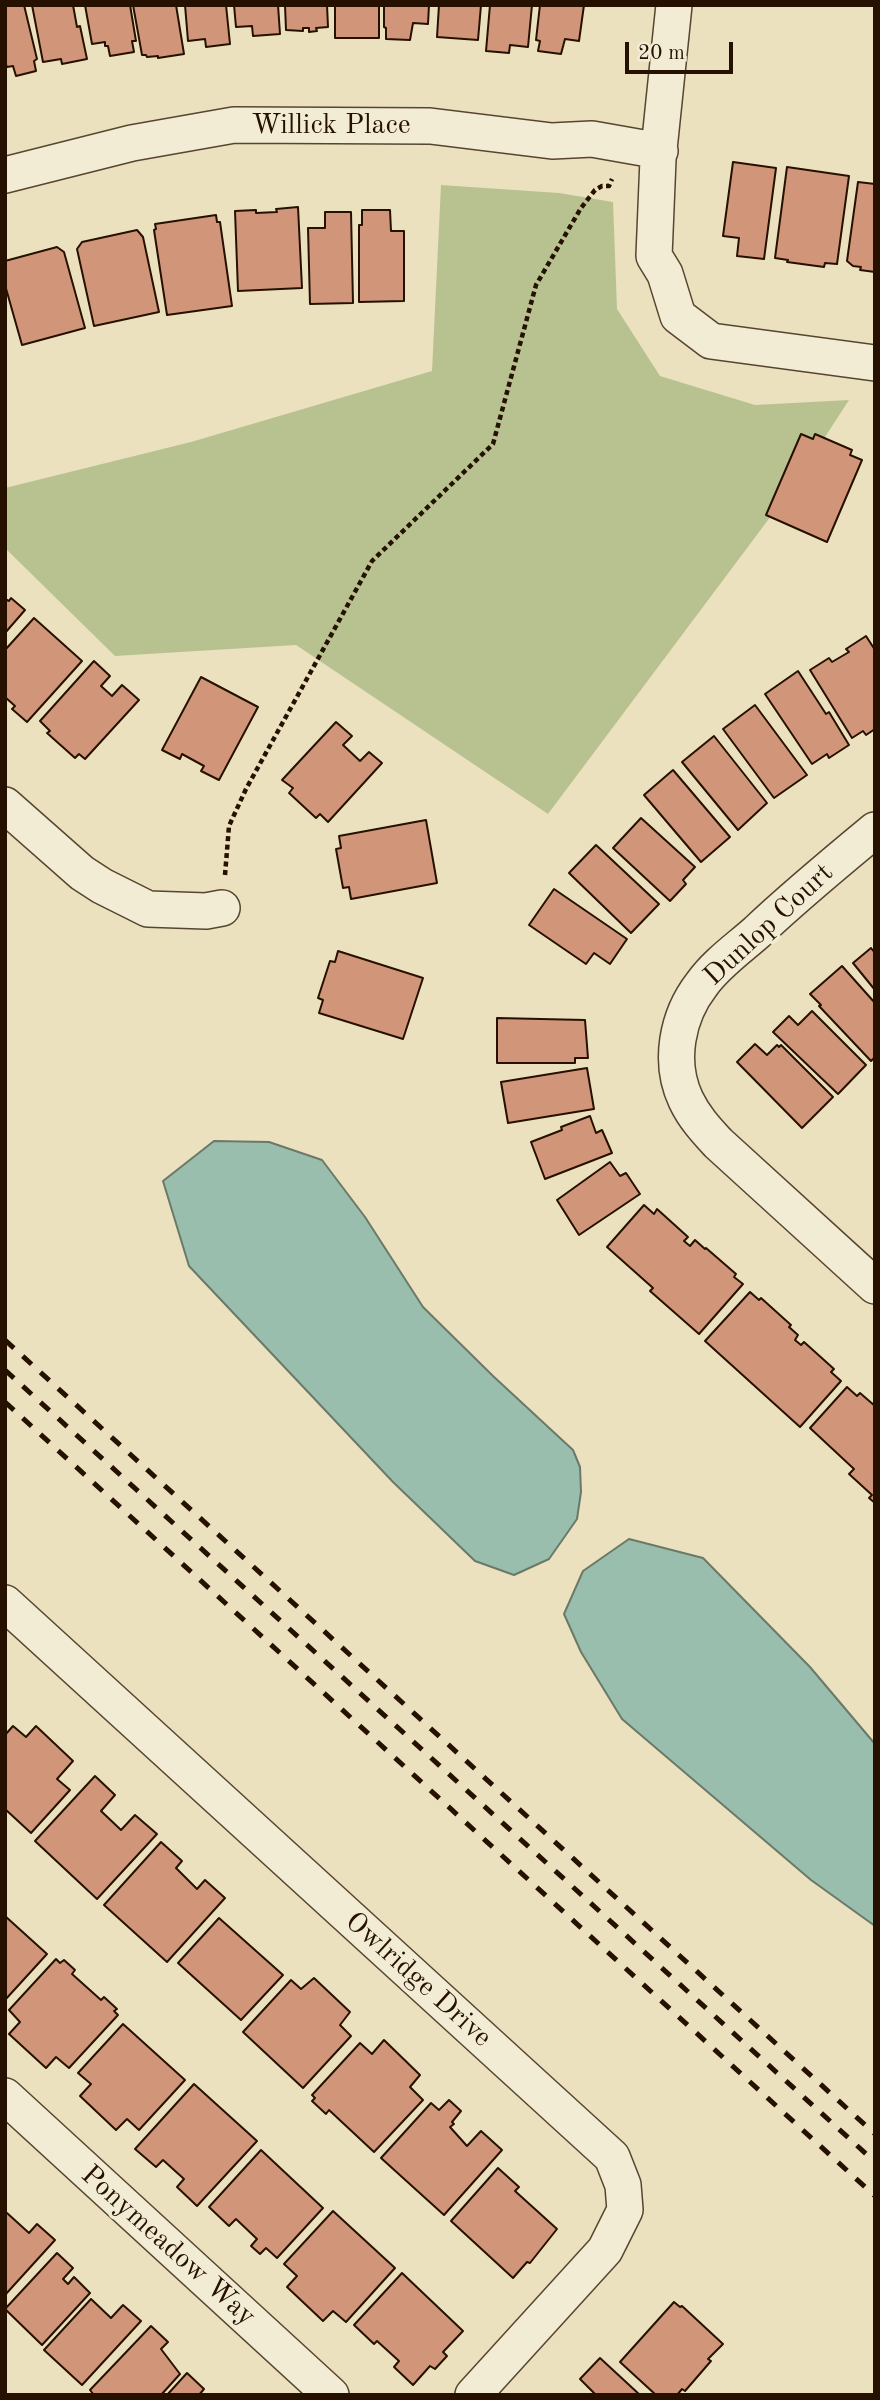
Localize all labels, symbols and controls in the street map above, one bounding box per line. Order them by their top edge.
scale bar [628,28,736,72]
text: 20 m [638,43,685,64]
street label: Willick Place [251,109,411,143]
street label: Dunlop Court [697,857,841,993]
street label: Owlridge Drive [338,1905,498,2055]
street label: Ponymeadow Way [74,2159,262,2333]

